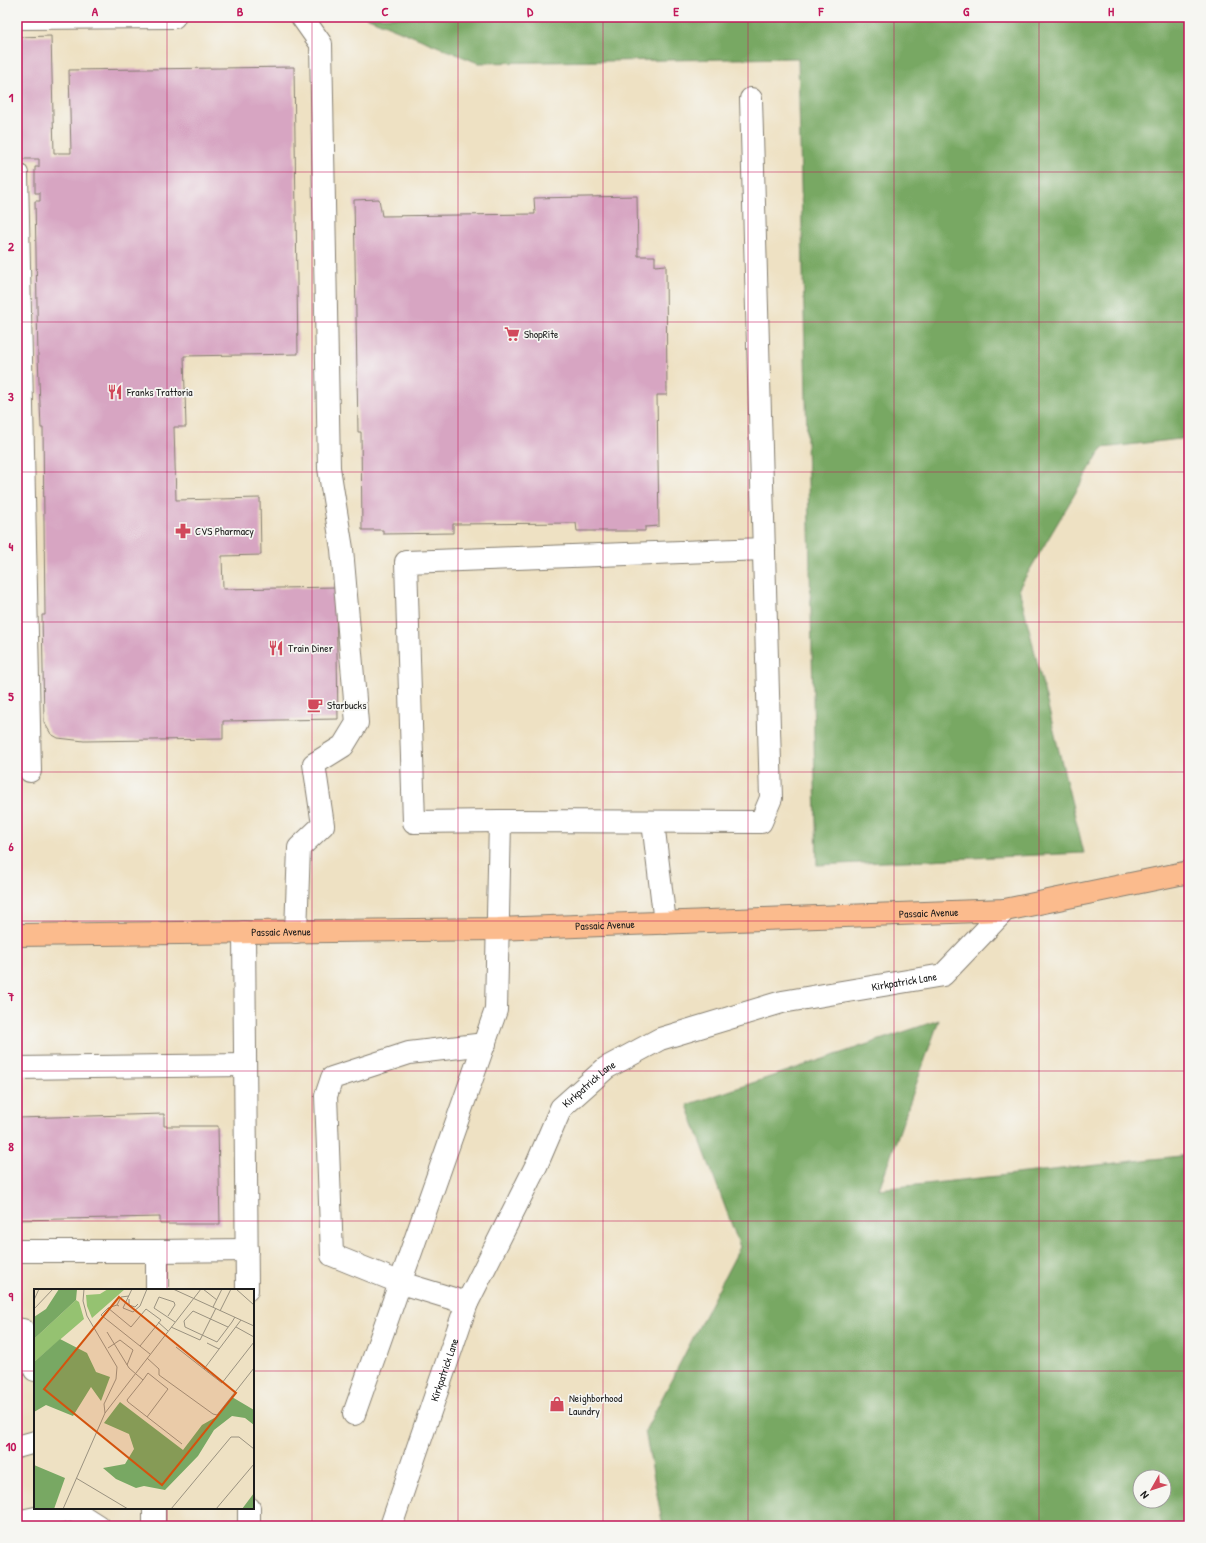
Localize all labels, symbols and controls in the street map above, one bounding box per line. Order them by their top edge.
text: A [92,2,99,20]
text: B [237,2,244,20]
text: C [381,2,389,20]
text: D [527,2,534,20]
text: E [673,2,679,20]
text: F [818,2,825,20]
text: G [963,2,970,20]
text: H [1108,2,1114,20]
text: 1 [9,88,14,106]
text: 2 [8,237,15,255]
supermarket icon: ShopRite [503,325,521,343]
place label: ShopRite [524,327,559,341]
restaurant icon: Franks Trattoria [106,383,124,401]
place label: Franks Trattoria [126,385,193,399]
text: 3 [8,387,14,405]
pharmacy icon: CVS Pharmacy [174,522,192,540]
place label: CVS Pharmacy [195,524,254,538]
text: 4 [9,537,14,555]
restaurant icon: Train Diner [267,639,285,657]
place label: Train Diner [288,641,334,655]
text: 5 [8,687,14,705]
cafe icon: Starbucks [306,696,324,714]
place label: Starbucks [327,698,366,712]
text: 6 [8,837,14,855]
street label: Passaic Avenue [899,905,959,921]
street label: Passaic Avenue [575,917,636,933]
street label: Passaic Avenue [251,924,312,939]
street label: Kirkpatrick Lane [871,969,938,994]
text: 7 [7,987,15,1005]
street label: Kirkpatrick Lane [559,1057,618,1111]
text: 8 [8,1137,14,1155]
text: 9 [9,1287,14,1305]
inset map [34,1289,254,1509]
street label: Kirkpatrick Lane [427,1336,462,1403]
place label: Neighborhood Laundry [569,1391,623,1418]
shop icon: Neighborhood Laundry [548,1395,566,1413]
text: 10 [6,1437,16,1455]
north arrow [1132,1469,1172,1509]
text: N [1137,1489,1152,1502]

